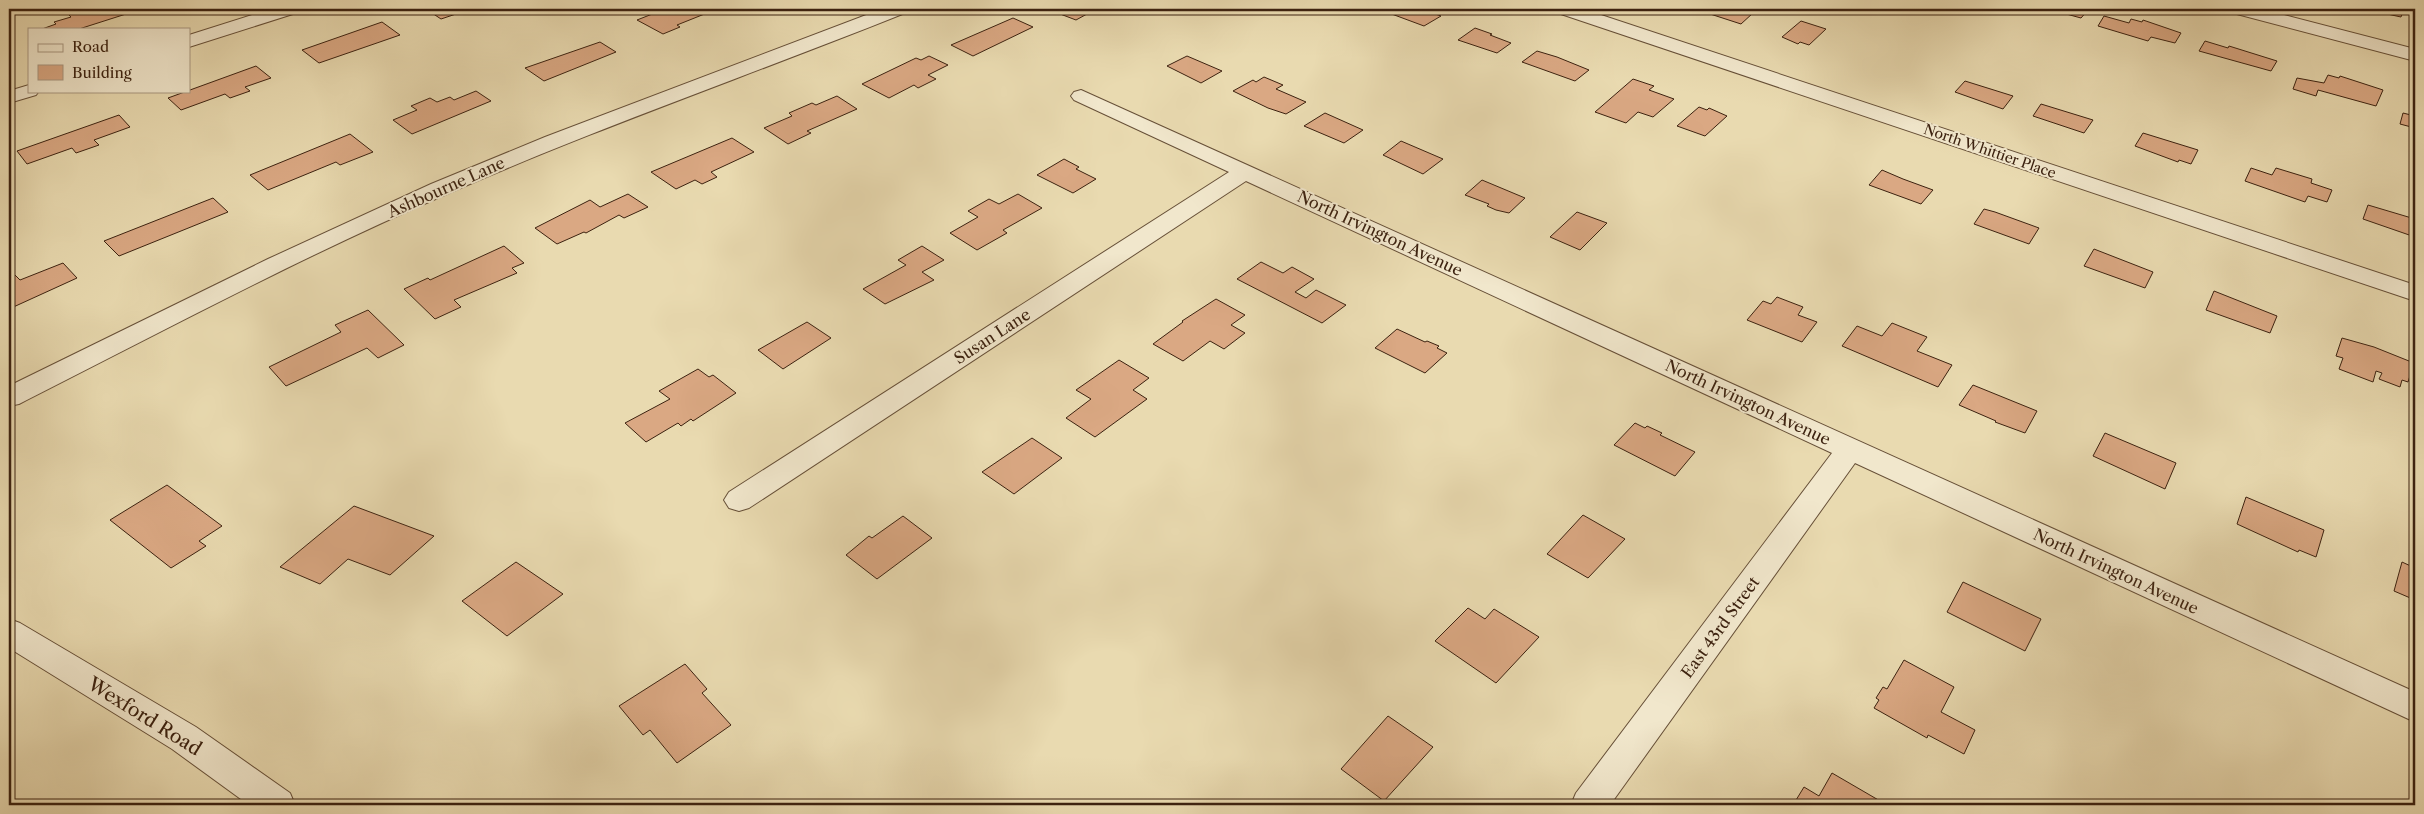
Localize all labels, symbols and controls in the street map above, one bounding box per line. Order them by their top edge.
legend [28,28,190,92]
text: Road [72,37,109,56]
text: Building [72,63,132,82]
street label: North Whittier Place [1922,120,2059,182]
street label: Ashbourne Lane [383,152,508,222]
street label: North Irvington Avenue [1294,186,1466,280]
street label: Susan Lane [950,304,1034,368]
street label: North Irvington Avenue [1662,355,1834,449]
street label: North Irvington Avenue [2030,524,2202,618]
street label: East 43rd Street [1677,572,1764,682]
street label: Wexford Road [83,672,206,761]

